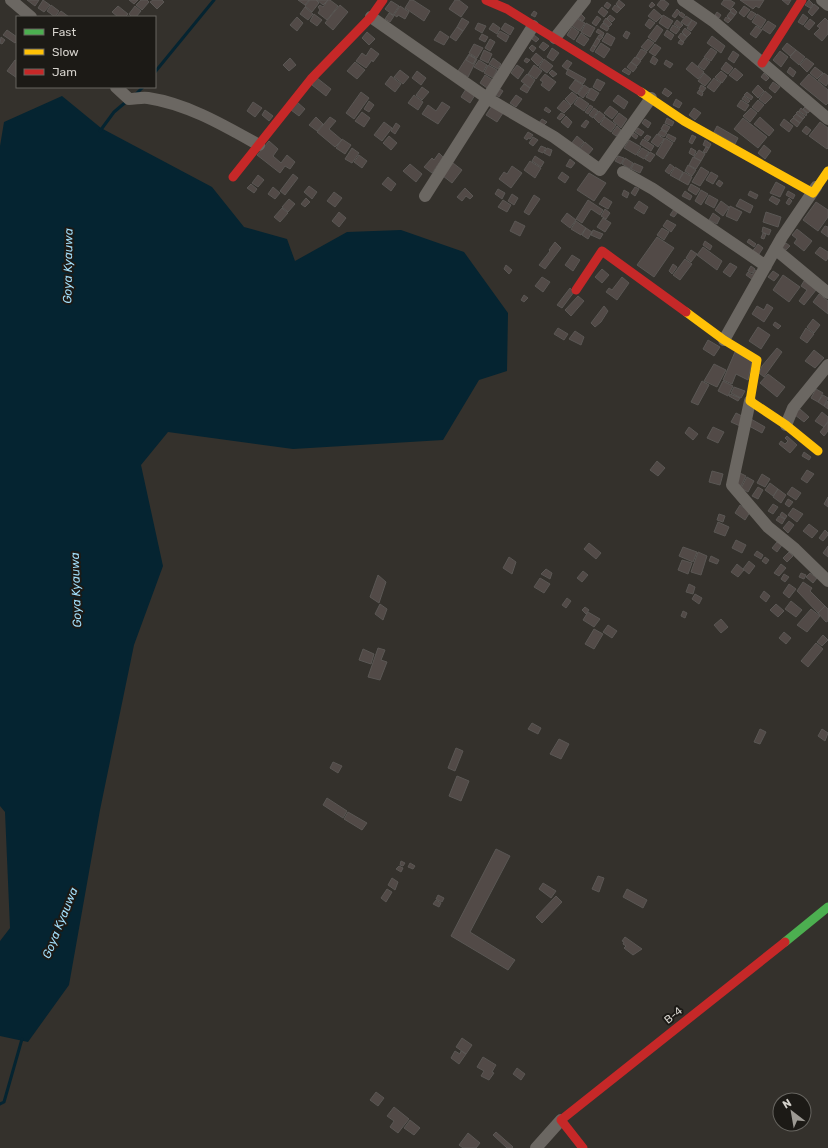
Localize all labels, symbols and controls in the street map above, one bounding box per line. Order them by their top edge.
legend [16,16,156,88]
text: Fast [52,25,76,39]
text: Slow [52,45,79,59]
text: Jam [52,65,77,79]
water label: Goya Kyauwa [60,228,76,304]
water label: Goya Kyauwa [68,552,84,628]
water label: Goya Kyauwa [39,885,81,961]
street label: B-4 [662,1004,685,1027]
north arrow [772,1092,812,1132]
text: N [780,1096,794,1111]

